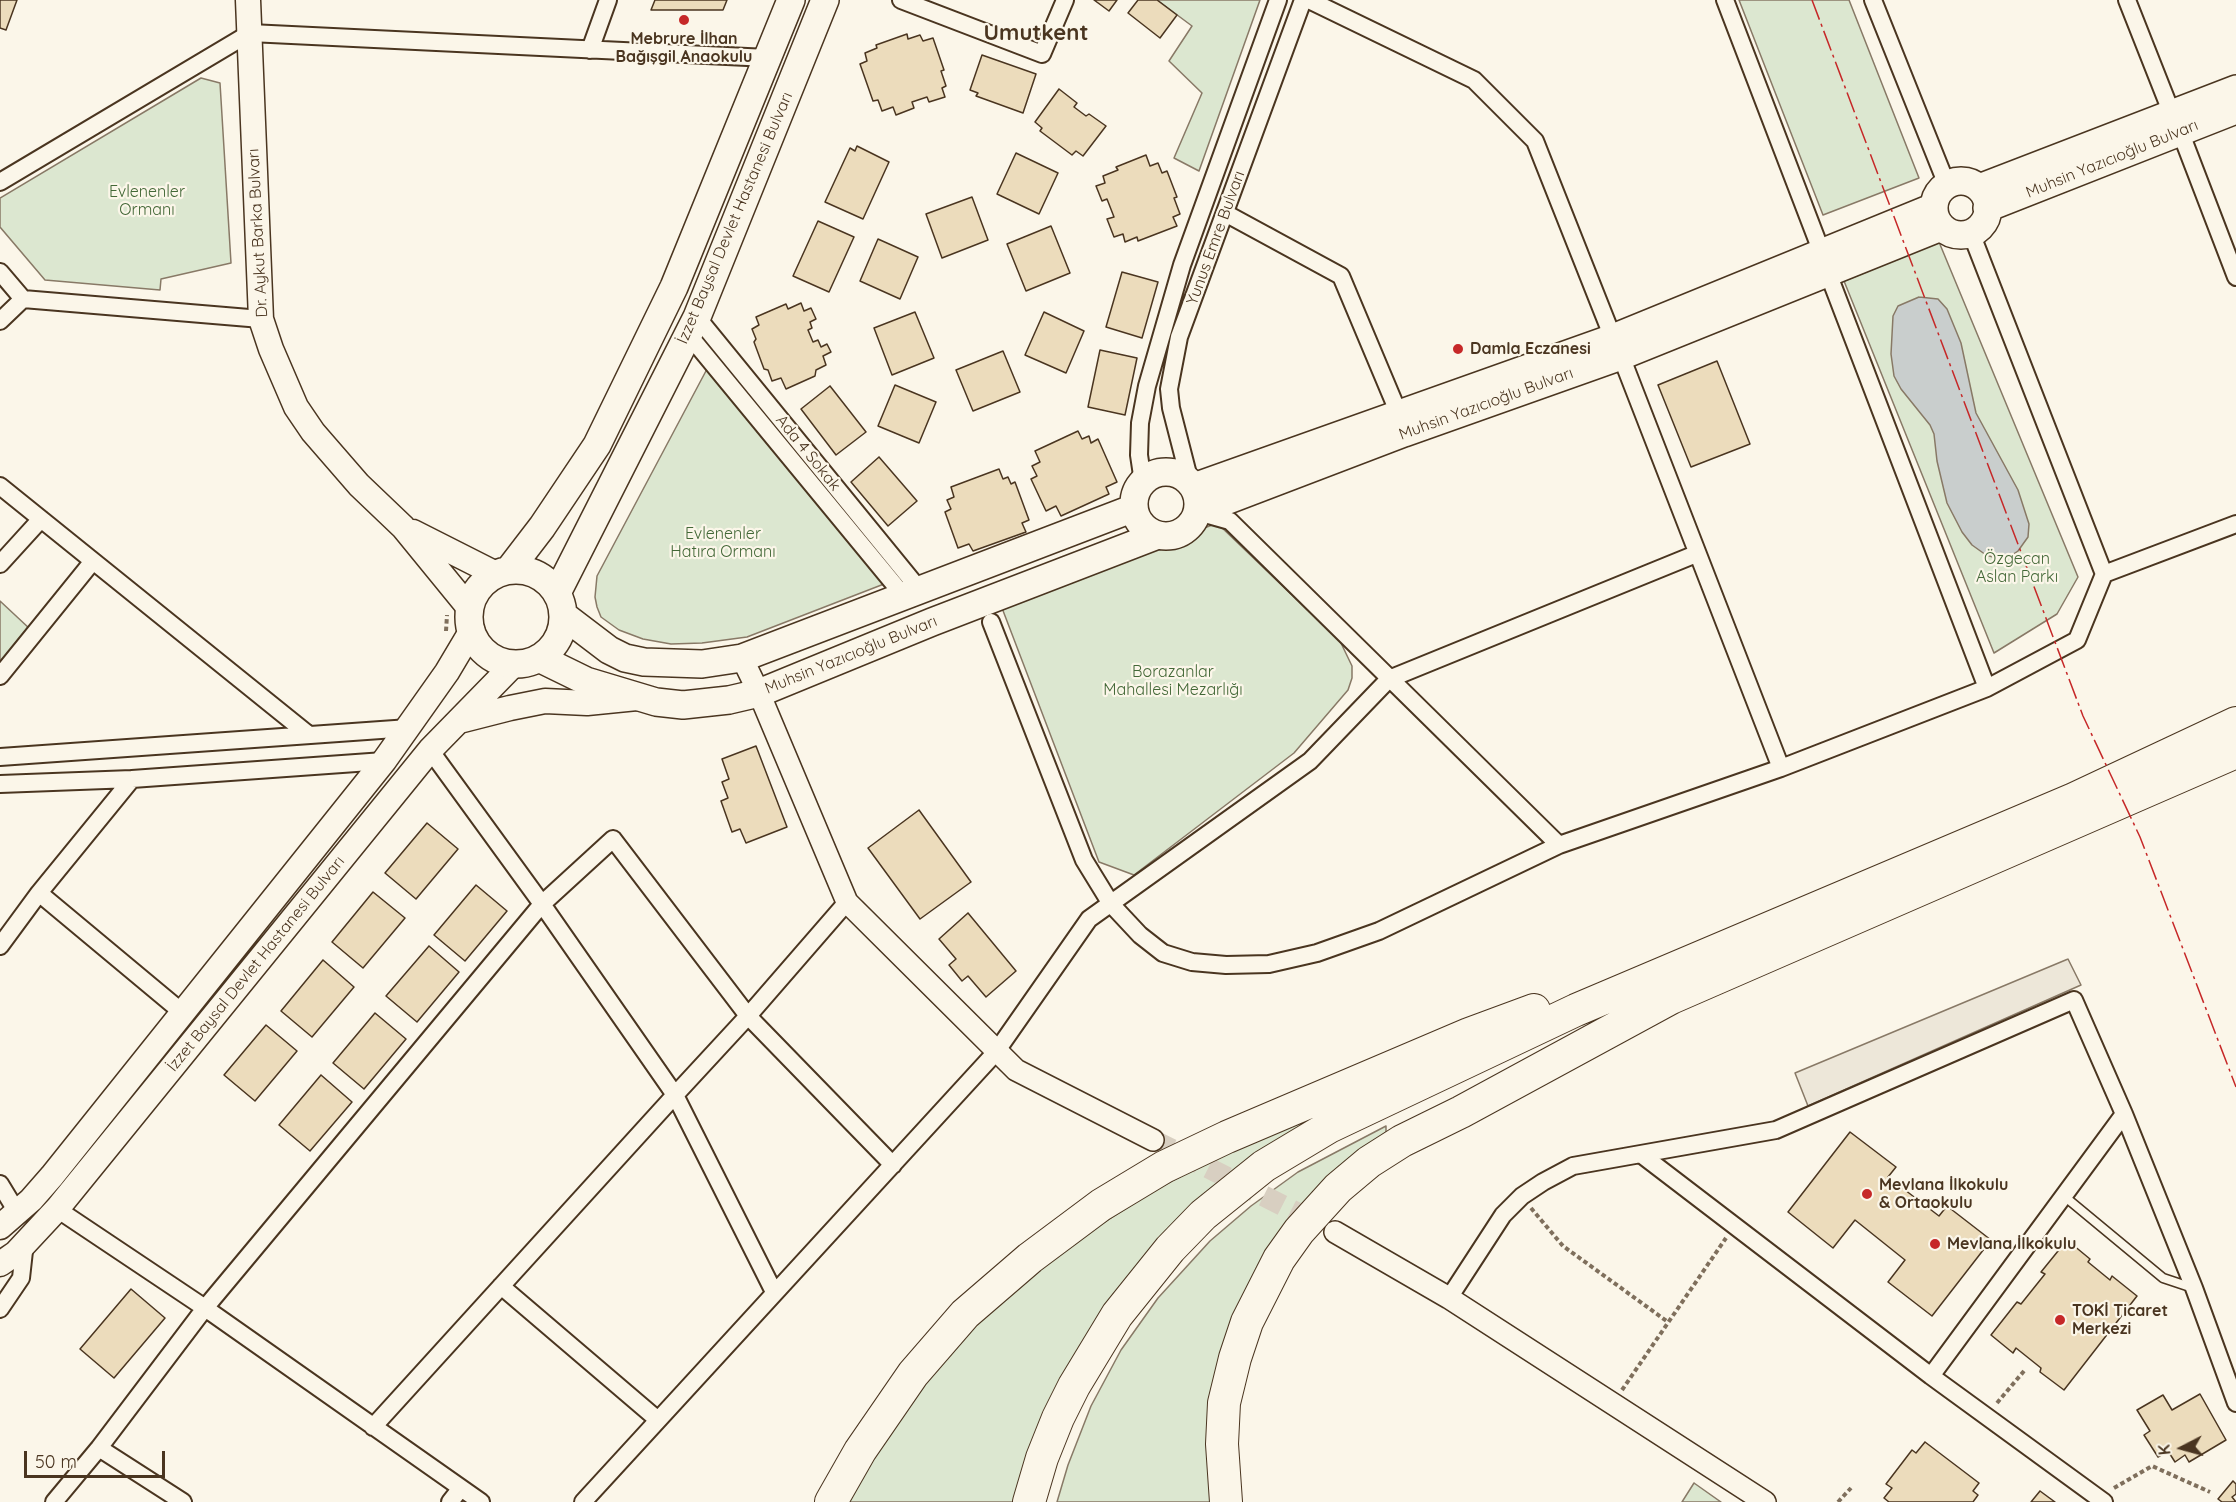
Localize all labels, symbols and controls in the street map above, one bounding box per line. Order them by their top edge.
marker: Mebrure İlhan Bağışgil Anaokulu [677,13,691,27]
district label: Umutkent [984,20,1088,46]
place label: Mebrure İlhan Bağışgil Anaokulu [616,29,752,67]
street label: İzzet Baysal Devlet Hastanesi Bulvarı [673,89,797,347]
street label: Muhsin Yazıcıoğlu Bulvarı [2023,116,2201,202]
street label: Dr. Aykut Barka Bulvarı [244,148,272,318]
street label: Yunus Emre Bulvarı [1183,168,1249,308]
park label: Evlenenler Ormanı [109,182,185,220]
place label: Damla Eczanesi [1470,339,1591,359]
marker: Damla Eczanesi [1451,342,1465,356]
street label: Muhsin Yazıcıoğlu Bulvarı [1396,363,1576,445]
street label: Ada 4 Sokak [771,411,845,495]
park label: Evlenenler Hatıra Ormanı [670,524,776,562]
park label: Özgecan Aslan Parkı [1976,549,2058,587]
street label: Muhsin Yazıcıoğlu Bulvarı [762,612,940,698]
park label: Borazanlar Mahallesi Mezarlığı [1103,662,1243,700]
street label: İzzet Baysal Devlet Hastanesi Bulvarı [163,852,349,1076]
place label: Mevlana İlkokulu & Ortaokulu [1879,1175,2008,1213]
marker: Mevlana İlkokulu & Ortaokulu [1860,1187,1874,1201]
place label: Mevlana İlkokulu [1947,1234,2076,1254]
marker: Mevlana İlkokulu [1928,1237,1942,1251]
place label: TOKİ Ticaret Merkezi [2072,1301,2168,1339]
marker: TOKİ Ticaret Merkezi [2053,1313,2067,1327]
north arrow [2152,1418,2212,1478]
scale bar [27,1439,168,1477]
text: K [2154,1444,2175,1456]
text: 50 m [35,1450,77,1473]

